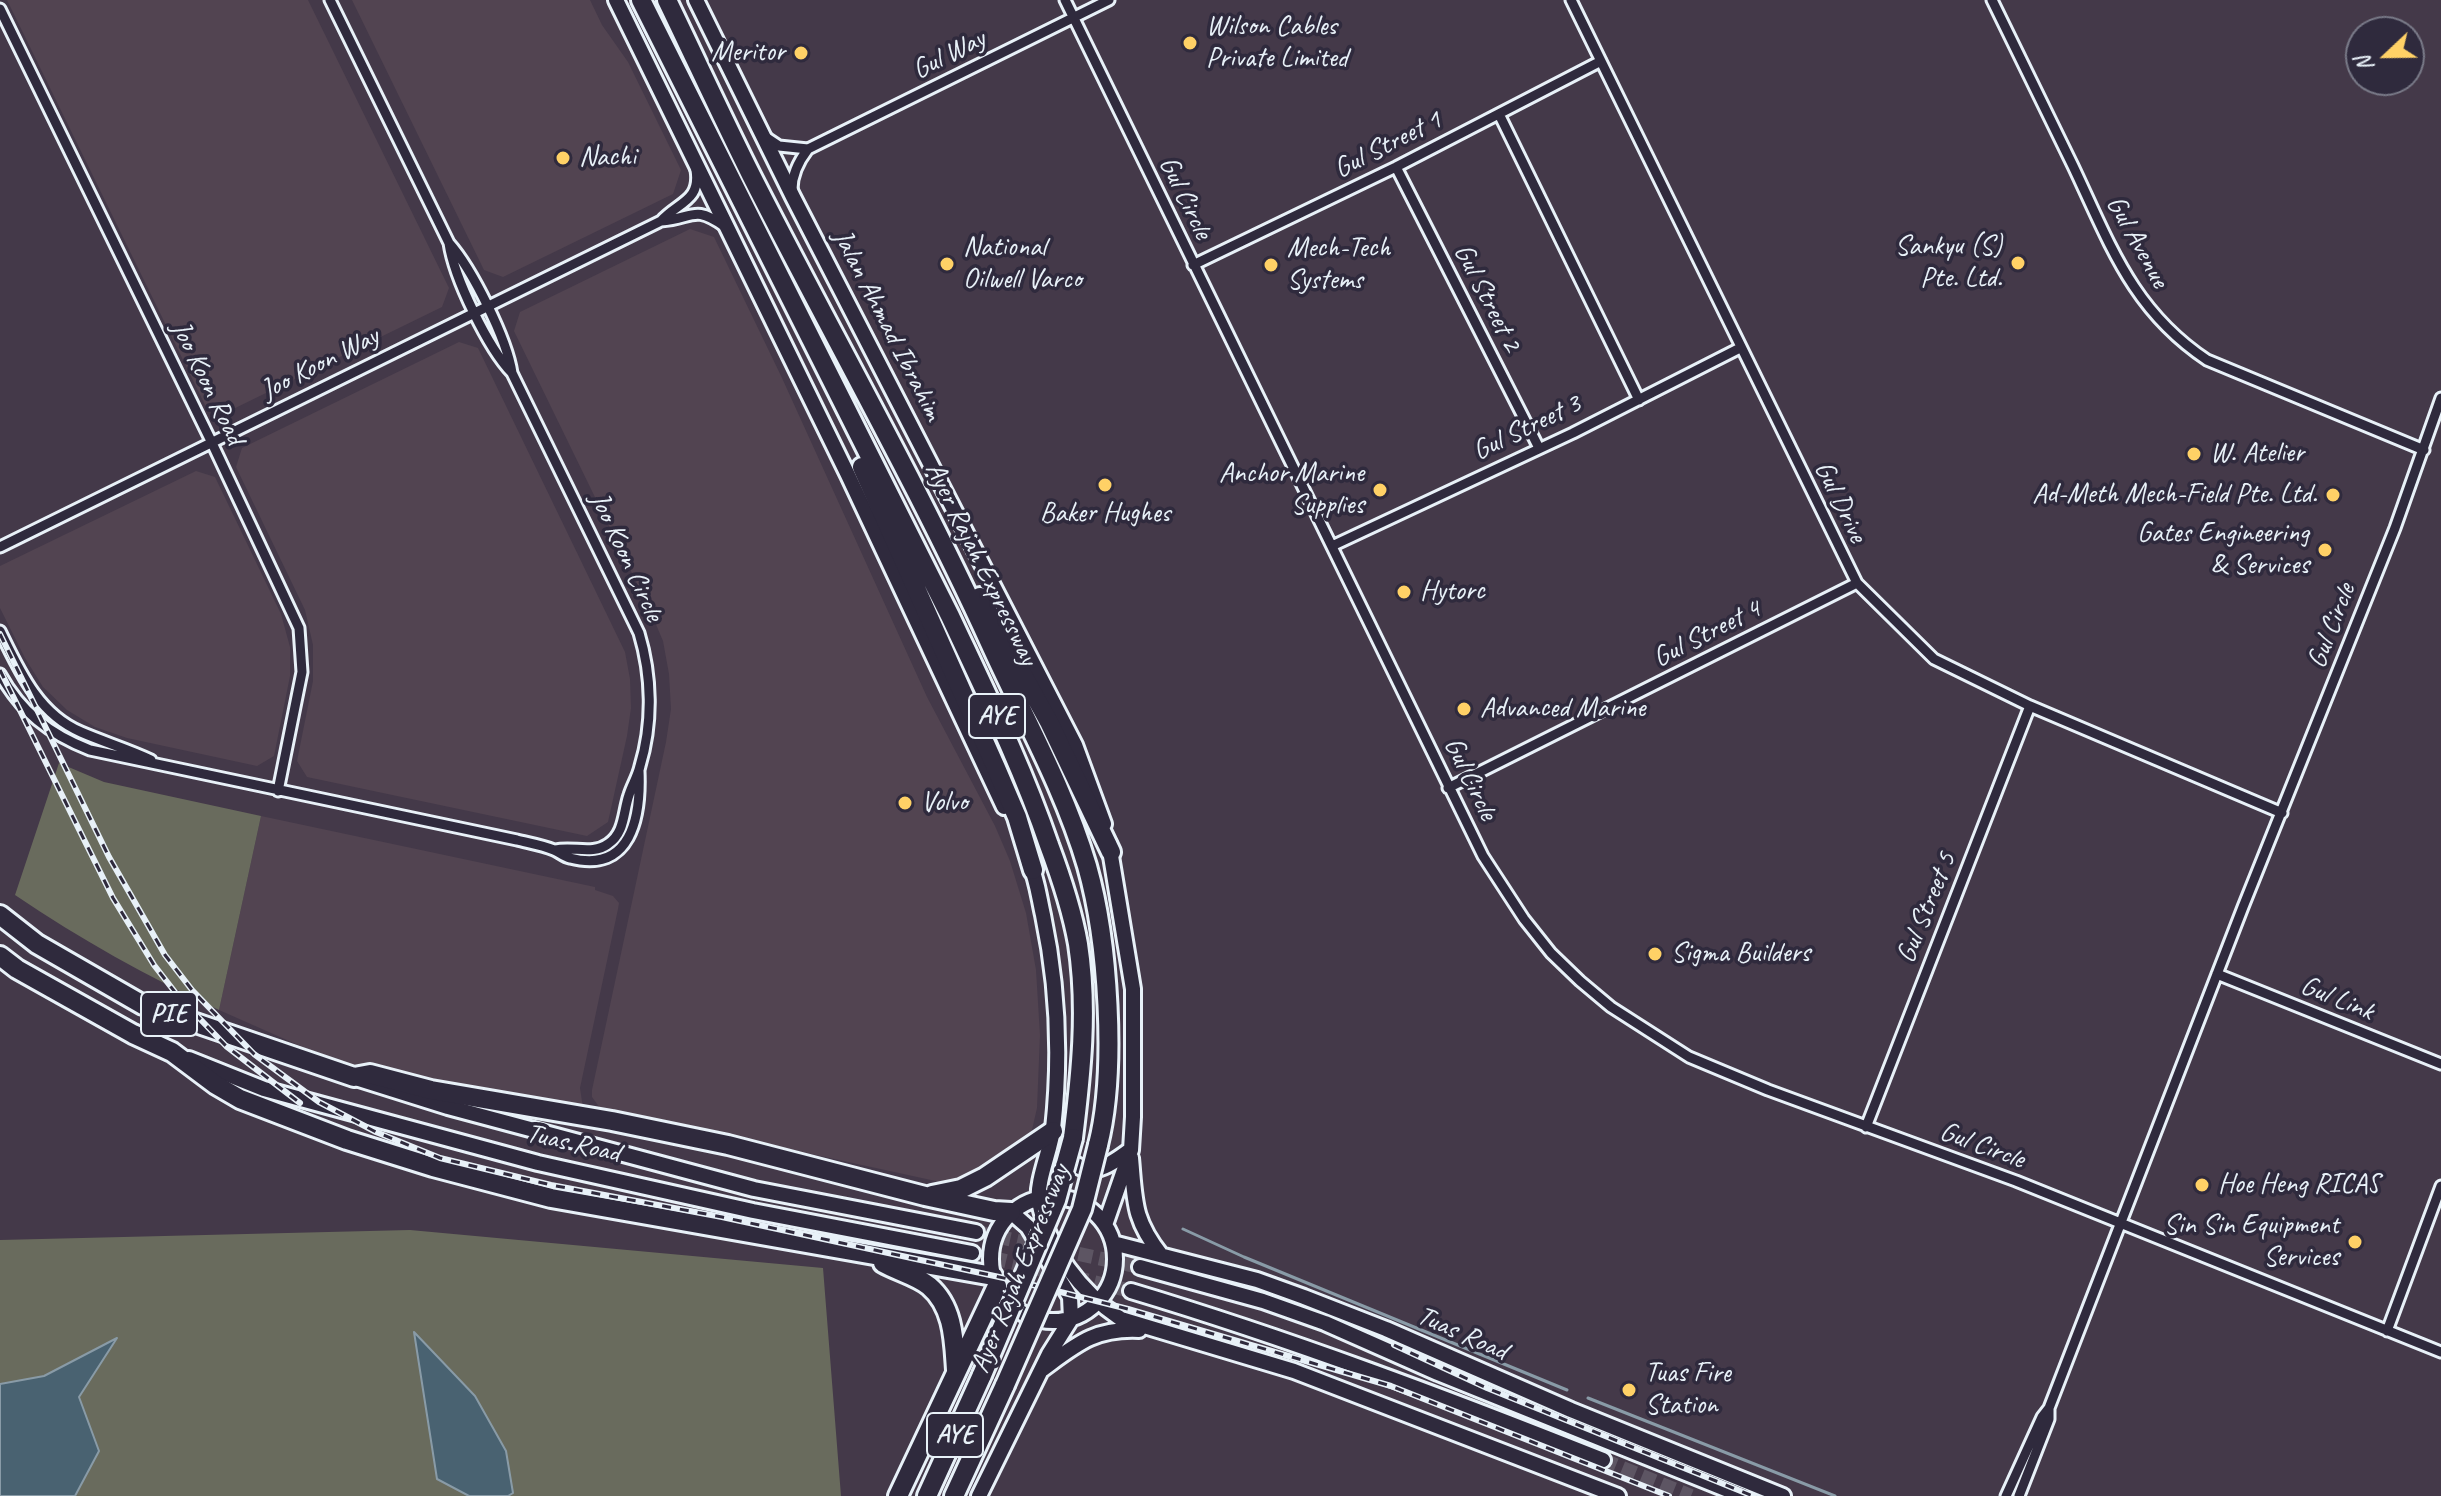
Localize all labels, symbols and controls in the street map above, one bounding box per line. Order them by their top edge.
place label: Wilson Cables Private Limited [1206,10,1348,76]
north arrow [2345,16,2425,96]
street label: Gul Way [907,23,991,87]
marker: Wilson Cables Private Limited [1181,34,1199,52]
place label: Meritor [711,36,785,70]
marker: Meritor [792,44,810,62]
text: N [2349,53,2380,76]
street label: Gul Street 1 [1329,104,1447,186]
place label: Nachi [579,141,636,175]
marker: Nachi [554,149,572,167]
street label: Gul Circle [1151,151,1219,245]
street label: Gul Avenue [2098,190,2176,294]
street label: Jalan Ahmad Ibrahim [824,224,950,426]
place label: Sankyu (S) Pte. Ltd. [1895,230,2002,296]
place label: National Oilwell Varco [963,231,1082,297]
place label: Mech-Tech Systems [1287,232,1390,298]
street label: Gul Street 2 [1446,239,1528,357]
marker: Sankyu (S) Pte. Ltd. [2009,254,2027,272]
marker: National Oilwell Varco [938,255,956,273]
marker: Mech-Tech Systems [1262,256,1280,274]
street label: Joo Koon Road [163,316,251,450]
street label: Joo Koon Way [255,320,385,408]
street label: Gul Street 3 [1467,387,1587,469]
place label: W. Atelier [2210,437,2304,471]
marker: W. Atelier [2185,445,2203,463]
street label: Gul Drive [1806,456,1874,548]
street label: Ayer Rajah Expressway [917,457,1045,671]
place label: Anchor Marine Supplies [1219,457,1364,523]
marker: Baker Hughes [1096,476,1114,494]
place label: Ad-Meth Mech-Field Pte. Ltd. [2032,478,2317,512]
marker: Anchor Marine Supplies [1371,481,1389,499]
marker: Ad-Meth Mech-Field Pte. Ltd. [2324,486,2342,504]
street label: Joo Koon Circle [581,487,671,627]
place label: Baker Hughes [1040,497,1170,531]
place label: Gates Engineering & Services [2137,517,2309,583]
marker: Gates Engineering & Services [2316,541,2334,559]
place label: Hytorc [1420,575,1485,609]
street label: Gul Circle [2301,579,2363,673]
marker: Hytorc [1395,583,1413,601]
street label: Gul Street 4 [1648,593,1766,675]
place label: Advanced Marine [1480,692,1645,726]
road number: AYE [969,694,1025,738]
marker: Advanced Marine [1455,700,1473,718]
street label: Gul Circle [1436,732,1504,826]
place label: Volvo [921,786,968,820]
marker: Volvo [896,794,914,812]
street label: Gul Street 5 [1890,848,1964,968]
place label: Sigma Builders [1671,937,1810,971]
marker: Sigma Builders [1646,945,1664,963]
street label: Gul Link [2295,969,2379,1029]
road number: PIE [141,992,197,1036]
street label: Gul Circle [1935,1115,2029,1177]
street label: Tuas Road [523,1117,623,1171]
street label: Ayer Rajah Expressway [964,1160,1078,1378]
place label: Hoe Heng RICAS [2218,1168,2380,1202]
marker: Hoe Heng RICAS [2193,1176,2211,1194]
place label: Sin Sin Equipment Services [2164,1209,2339,1275]
marker: Sin Sin Equipment Services [2346,1233,2364,1251]
street label: Tuas Road [1412,1299,1512,1369]
place label: Tuas Fire Station [1645,1357,1731,1423]
marker: Tuas Fire Station [1620,1381,1638,1399]
road number: AYE [927,1413,983,1457]

